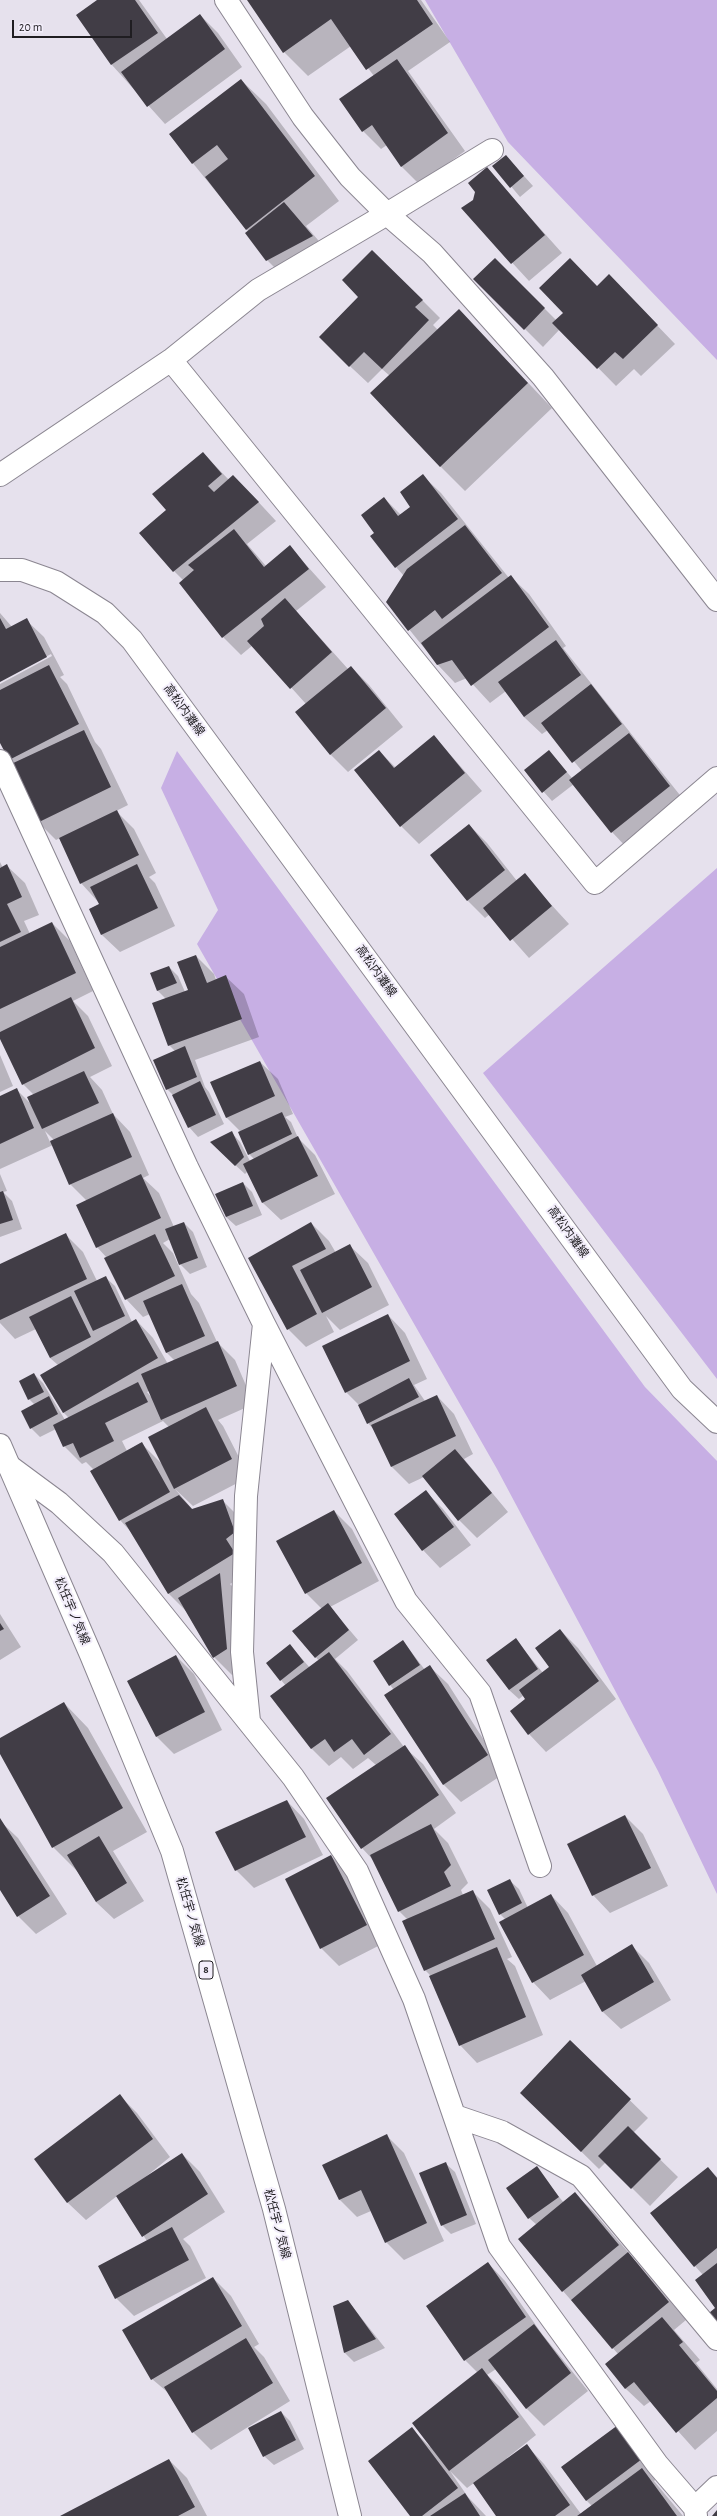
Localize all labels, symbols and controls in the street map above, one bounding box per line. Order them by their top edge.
scale bar [14,12,134,38]
text: 20 m [19,21,42,33]
street label: 高松内灘線 [161,681,207,739]
street label: 高松内灘線 [353,942,399,1000]
street label: 高松内灘線 [545,1203,591,1261]
street label: 松任宇ノ気線 [51,1575,93,1647]
street label: 松任宇ノ気線 [173,1875,207,1949]
road number: 8 [199,1961,213,1979]
street label: 松任宇ノ気線 [261,2187,293,2261]

